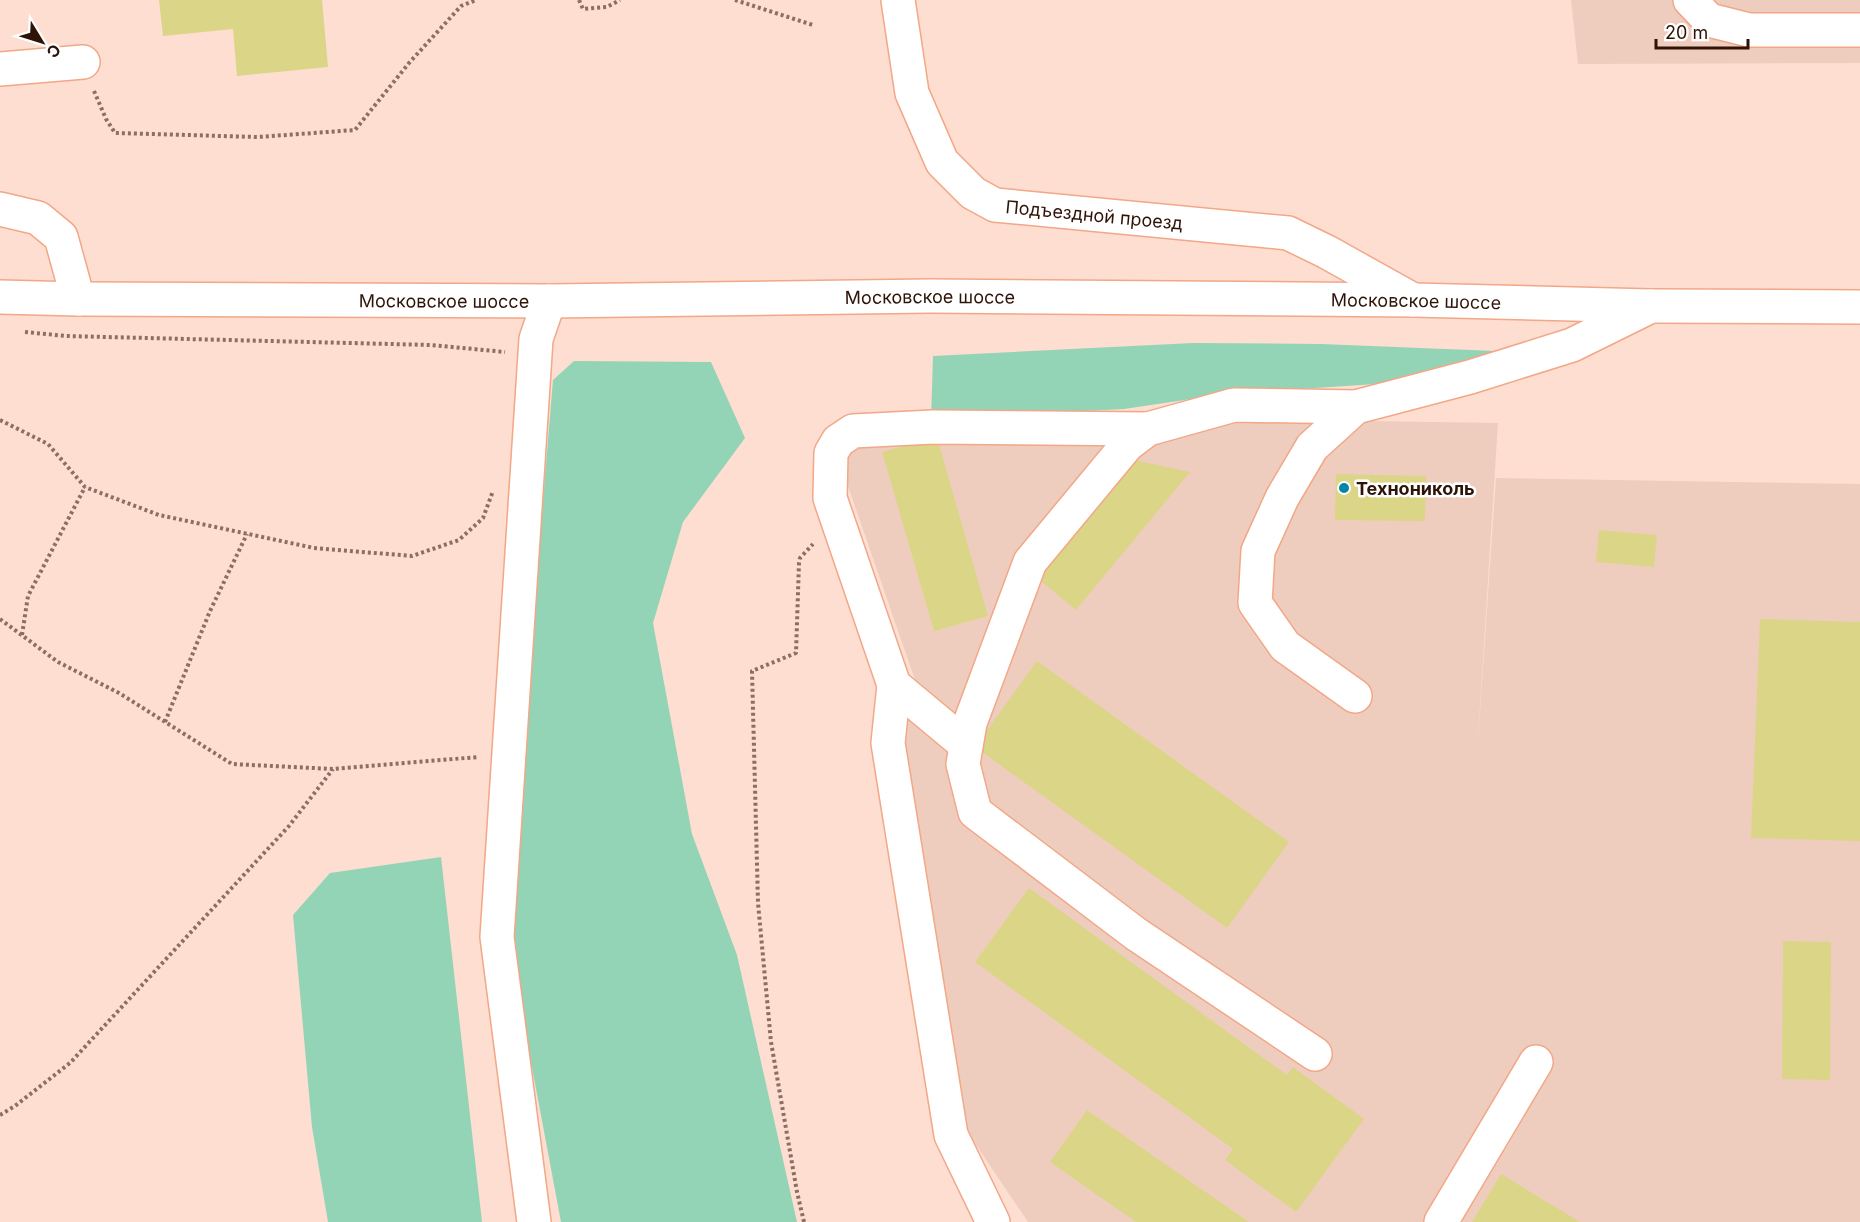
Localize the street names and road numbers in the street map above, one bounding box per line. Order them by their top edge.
street label: Подъездной проезд [1005,196,1184,233]
street label: Московское шоссе [845,285,1015,308]
street label: Московское шоссе [1331,289,1501,313]
street label: Московское шоссе [359,290,529,311]

